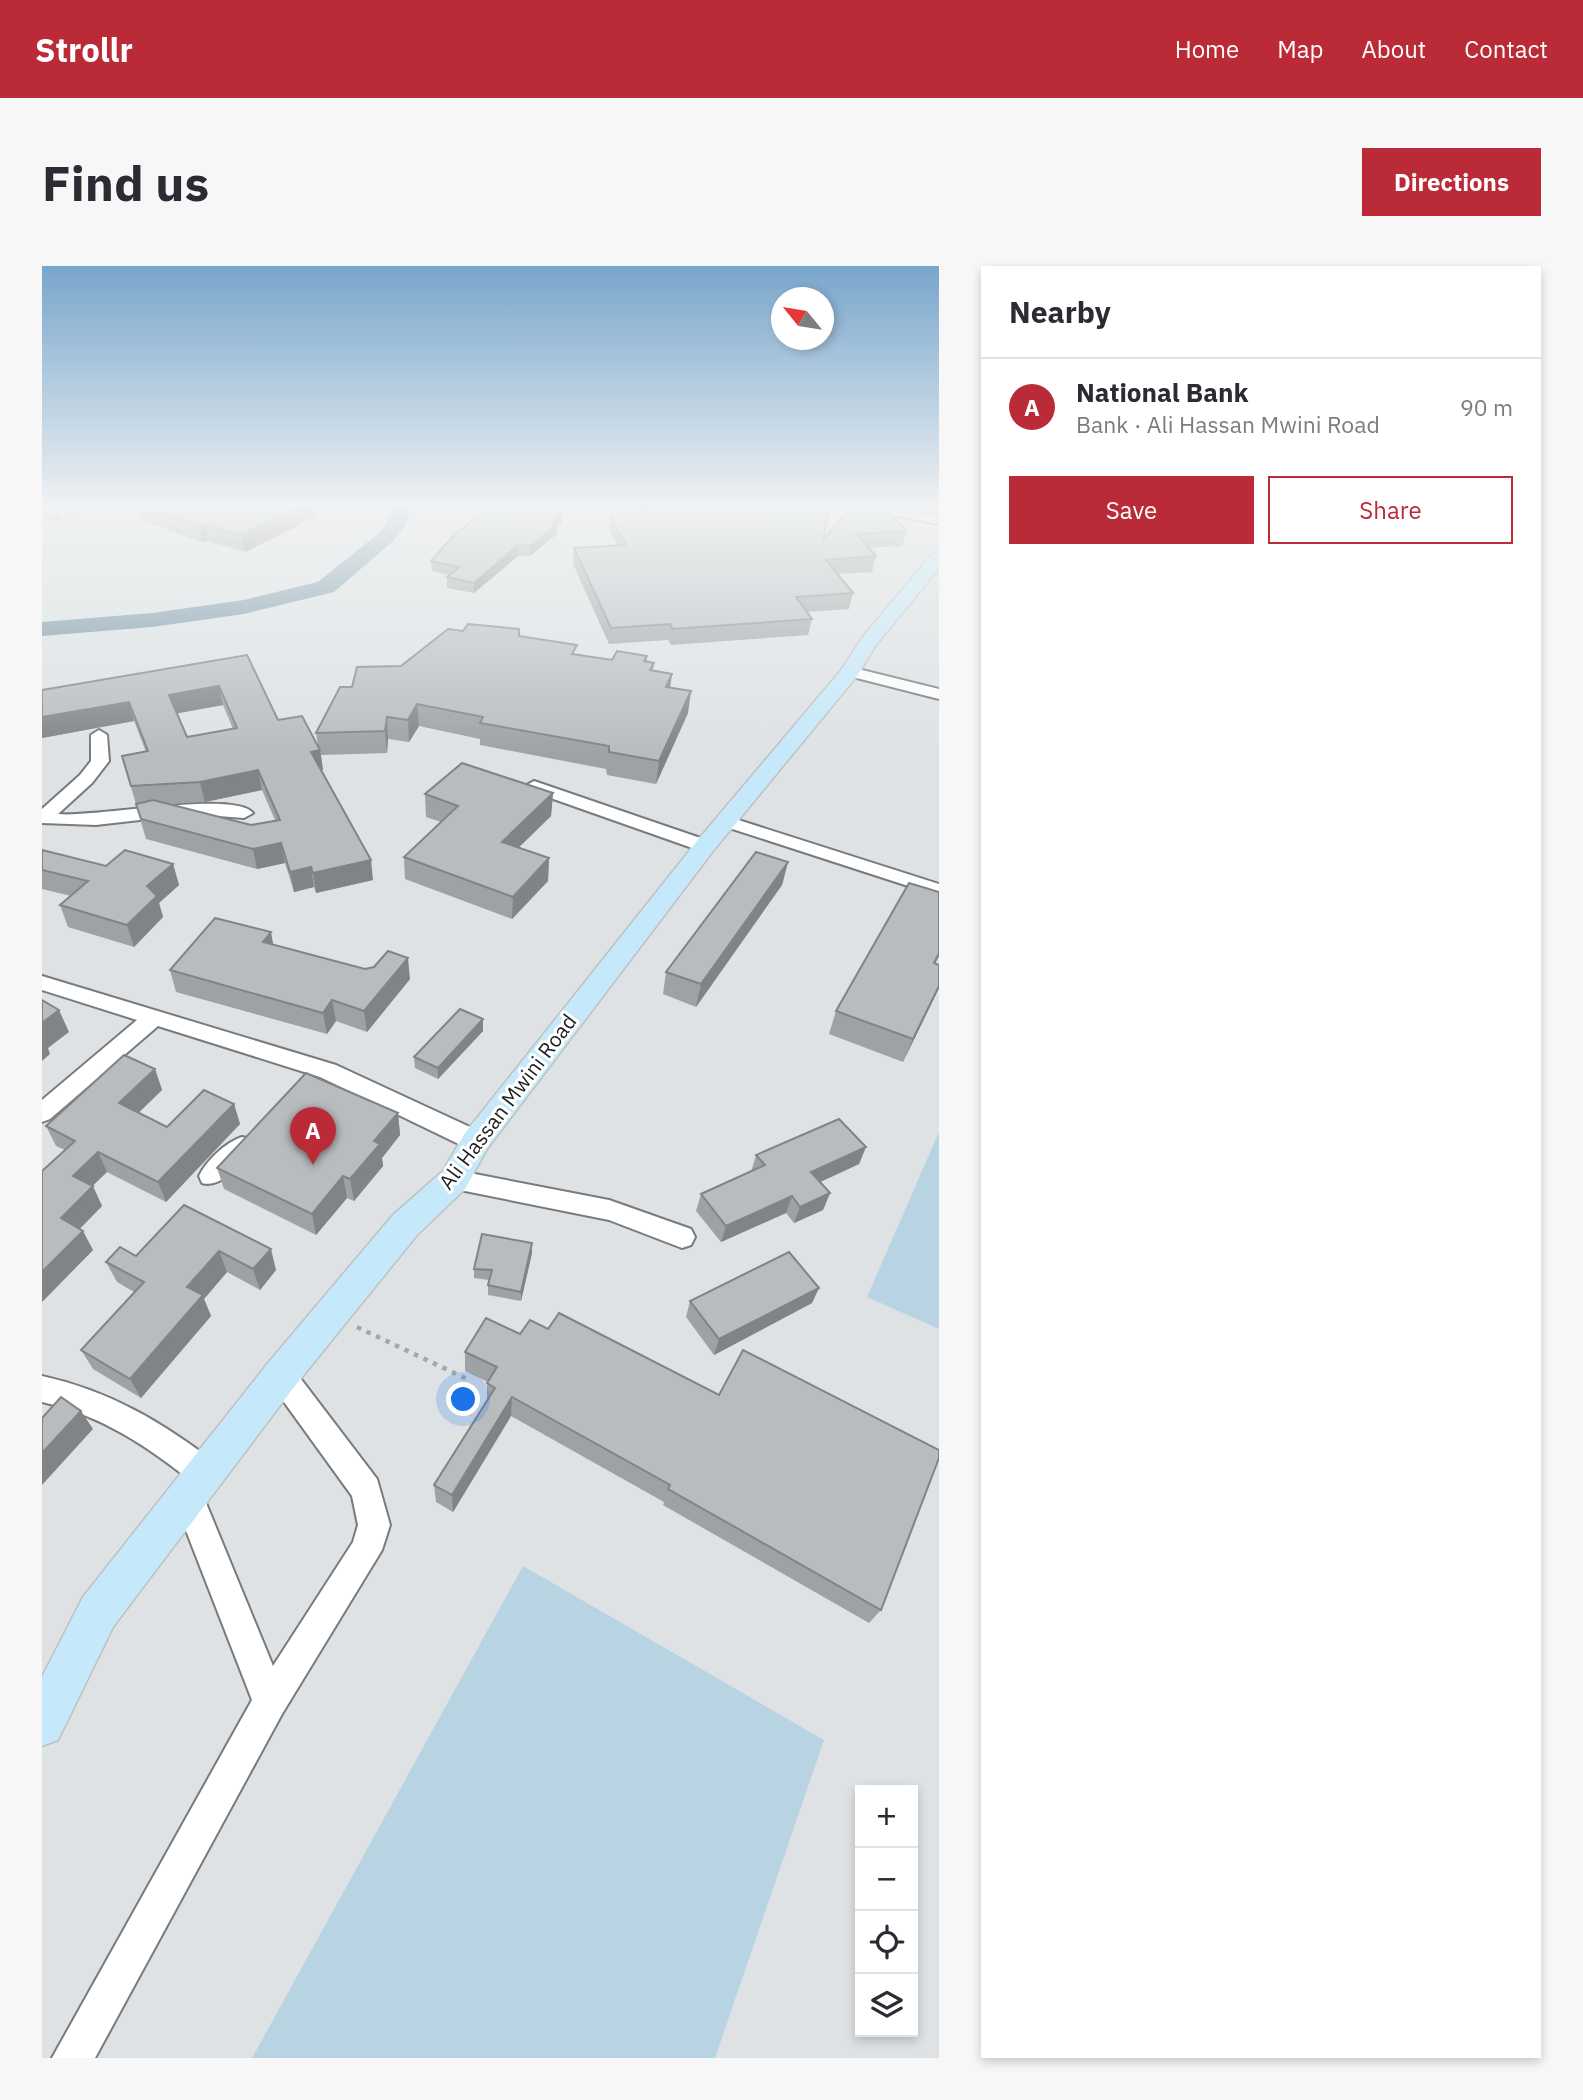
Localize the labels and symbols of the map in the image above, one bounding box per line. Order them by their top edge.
north arrow [771,287,834,350]
street label: Ali Hassan Mwini Road [432,1008,582,1195]
pin: A [290,1107,336,1165]
your location [446,1382,480,1416]

